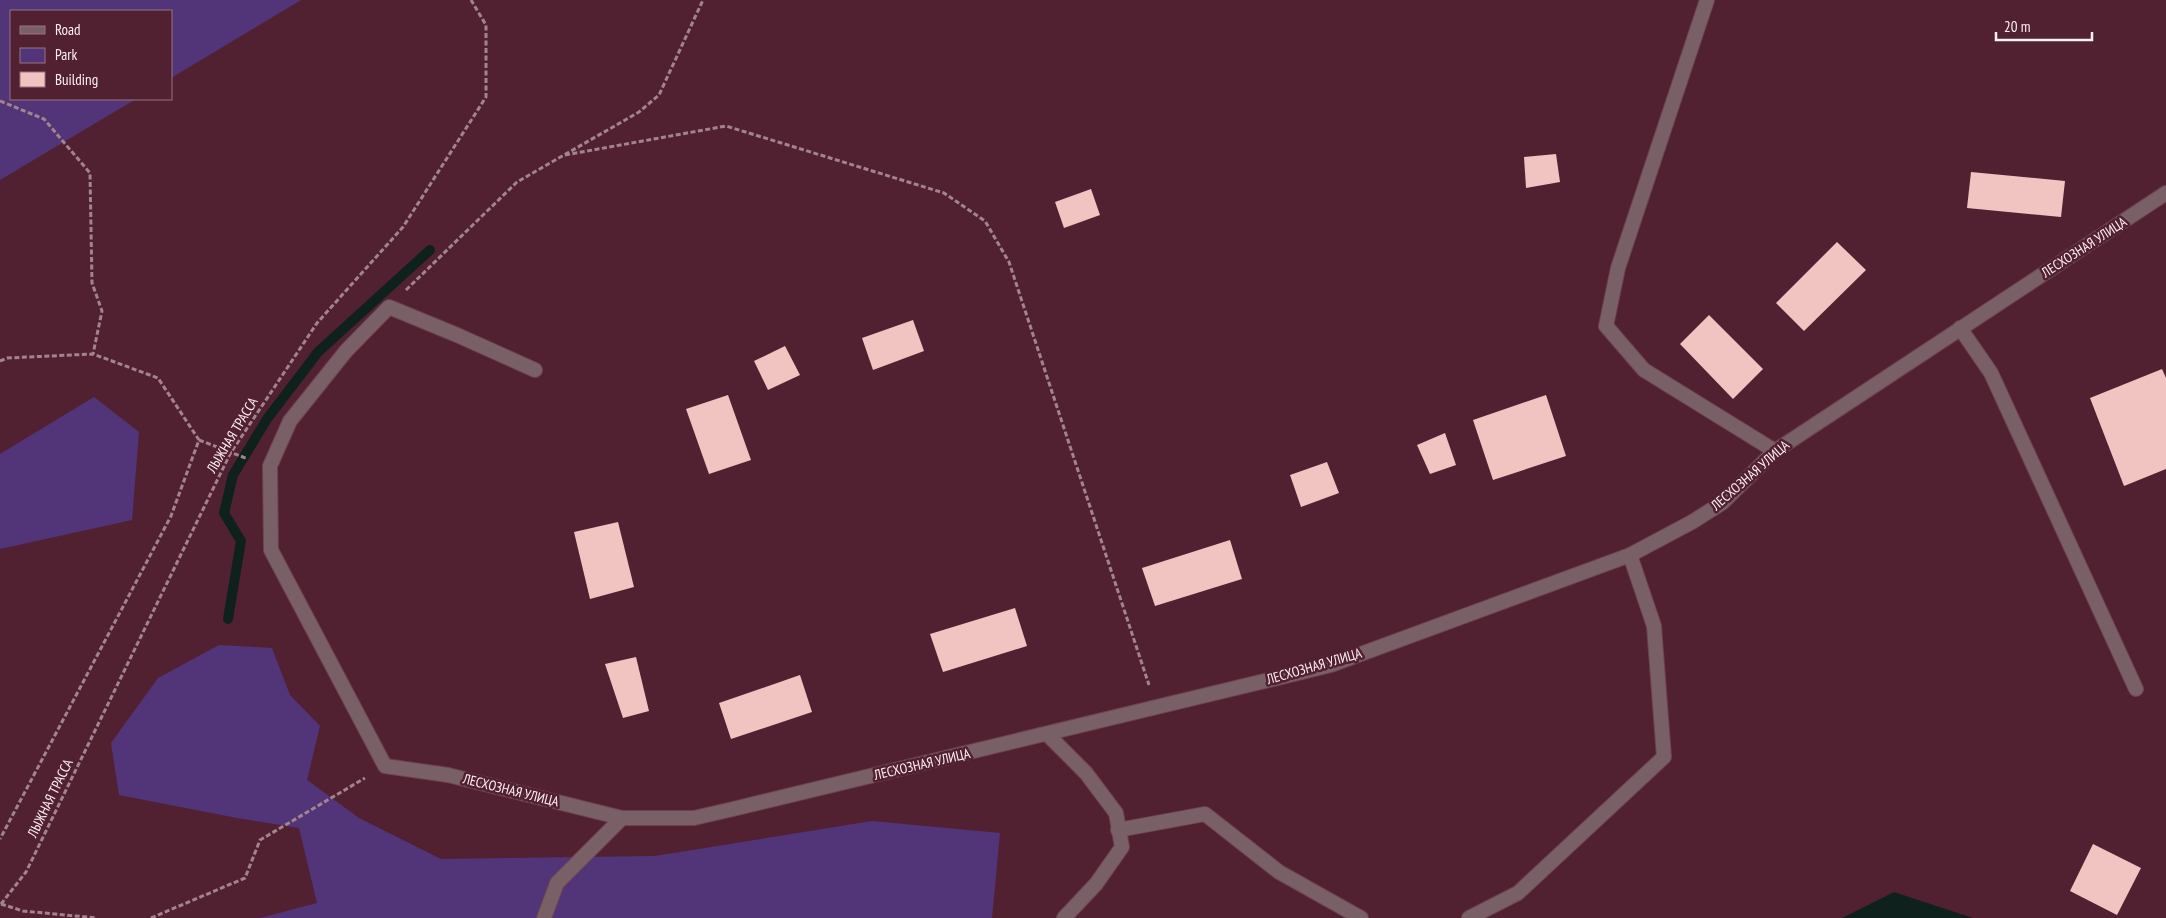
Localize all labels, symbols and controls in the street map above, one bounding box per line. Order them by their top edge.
legend [10,10,172,100]
scale bar [1996,10,2092,42]
text: 20 m [2004,17,2030,36]
text: Road [55,20,81,39]
text: Park [55,45,77,64]
text: Building [55,70,98,89]
street label: ЛЕСХОЗНАЯ УЛИЦА [2037,213,2130,282]
street label: ЛЫЖНАЯ ТРАССА [202,394,262,477]
street label: ЛЕСХОЗНАЯ УЛИЦА [1706,436,1793,515]
street label: ЛЕСХОЗНАЯ УЛИЦА [1263,644,1364,688]
street label: ЛЕСХОЗНАЯ УЛИЦА [871,744,972,784]
street label: ЛЫЖНАЯ ТРАССА [23,756,77,841]
street label: ЛЕСХОЗНАЯ УЛИЦА [460,769,561,811]

